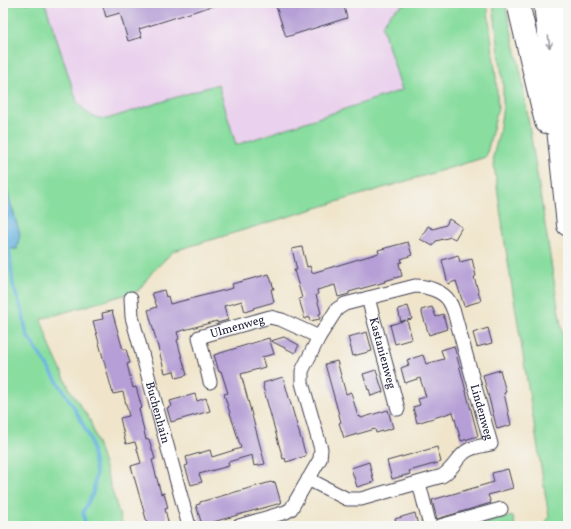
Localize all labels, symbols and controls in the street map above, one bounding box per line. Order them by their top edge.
one-way arrow [546,35,553,48]
street label: Ulmenweg [208,312,266,342]
street label: Kastanienweg [365,316,399,391]
street label: Buchenhain [141,380,173,445]
street label: Lindenweg [466,382,497,442]

